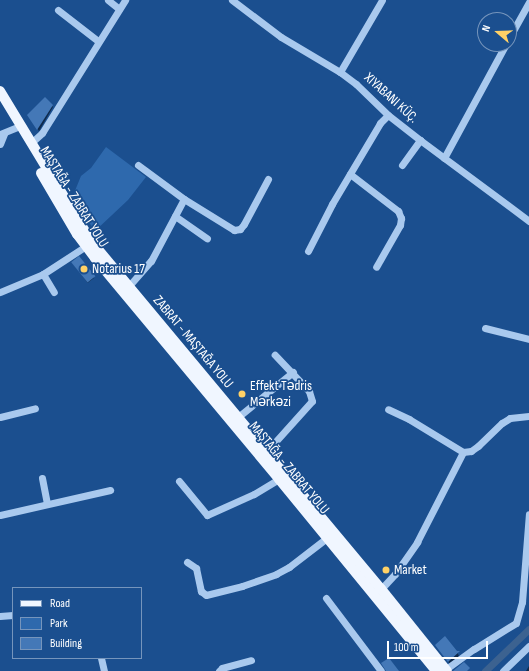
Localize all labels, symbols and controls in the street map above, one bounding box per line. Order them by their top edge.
north arrow [477,12,517,52]
text: N [479,23,493,33]
street label: XIYABANI KÜÇ. [360,69,422,127]
street label: MAŞTAĞA - ZABRAT YOLU [36,143,112,251]
place label: Notarius 17 [92,261,145,277]
marker: Notarius 17 [79,264,89,274]
street label: ZABRAT - MAŞTAĞA YOLU [149,292,237,392]
place label: Effekt Tədris Mərkəzi [250,378,312,410]
marker: Effekt Tədris Mərkəzi [237,389,247,399]
street label: MAŞTAĞA - ZABRAT YOLU [245,418,333,518]
place label: Market [394,562,427,578]
marker: Market [381,565,391,575]
legend [12,587,142,659]
text: Road [50,596,70,611]
text: Park [50,616,68,631]
scale bar [389,633,490,659]
text: Building [50,636,82,651]
text: 100 m [394,640,419,655]

